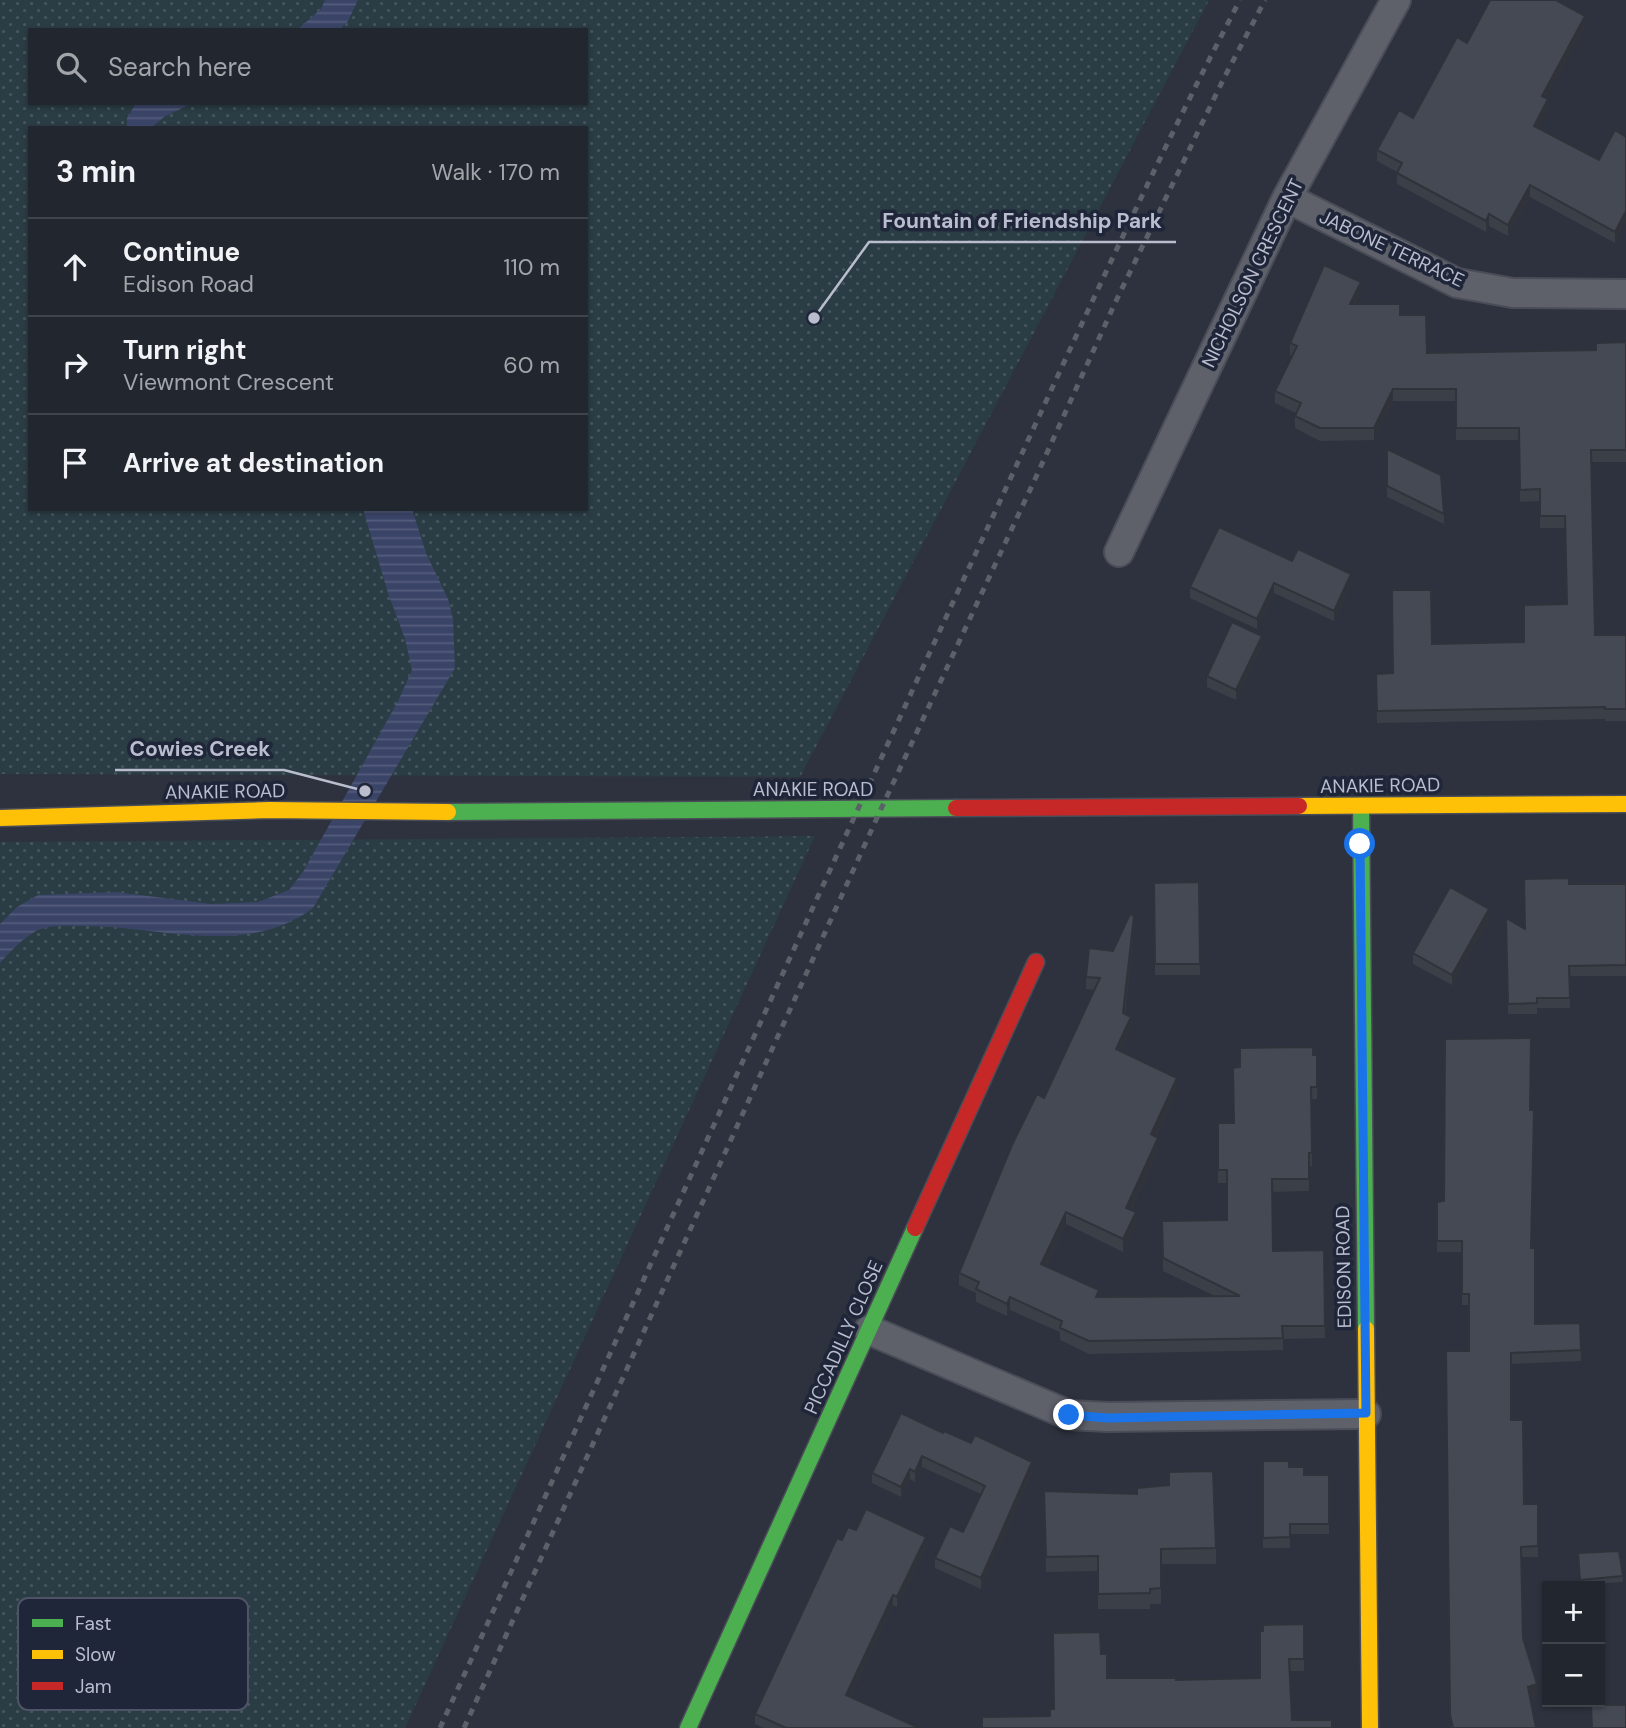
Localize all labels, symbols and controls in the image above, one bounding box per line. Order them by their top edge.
search box [28,28,588,105]
icon: search [52,48,90,86]
text: Search here [108,50,251,84]
text: 3 min [56,152,136,191]
text: Walk · 170 m [431,157,560,187]
street label: NICHOLSON CRESCENT [1196,174,1309,372]
callout: Fountain of Friendship Park [869,200,1176,242]
street label: JABONE TERRACE [1315,204,1468,293]
text: Fountain of Friendship Park [882,207,1162,235]
text: Continue [123,235,240,269]
icon: ahead [56,248,94,286]
text: 110 m [503,252,560,282]
text: Edison Road [123,269,254,299]
text: Turn right [123,333,247,367]
icon: right [56,346,94,384]
text: 60 m [503,350,560,380]
text: Viewmont Crescent [123,367,334,397]
icon: arrive [56,444,94,482]
text: Arrive at destination [123,446,384,480]
callout: Cowies Creek [115,728,284,770]
text: Cowies Creek [129,735,271,763]
street label: ANAKIE ROAD [1320,772,1440,799]
street label: ANAKIE ROAD [753,777,873,802]
street label: ANAKIE ROAD [165,778,285,805]
route start [1344,828,1375,859]
street label: EDISON ROAD [1330,1205,1357,1329]
street label: PICCADILLY CLOSE [798,1256,889,1418]
route end [1053,1399,1084,1430]
map controls [1542,1581,1605,1707]
button: + [1542,1581,1605,1644]
legend [18,1598,248,1710]
text: Fast [75,1611,111,1636]
text: Slow [75,1642,116,1667]
button: − [1542,1644,1605,1707]
text: Jam [75,1674,112,1699]

